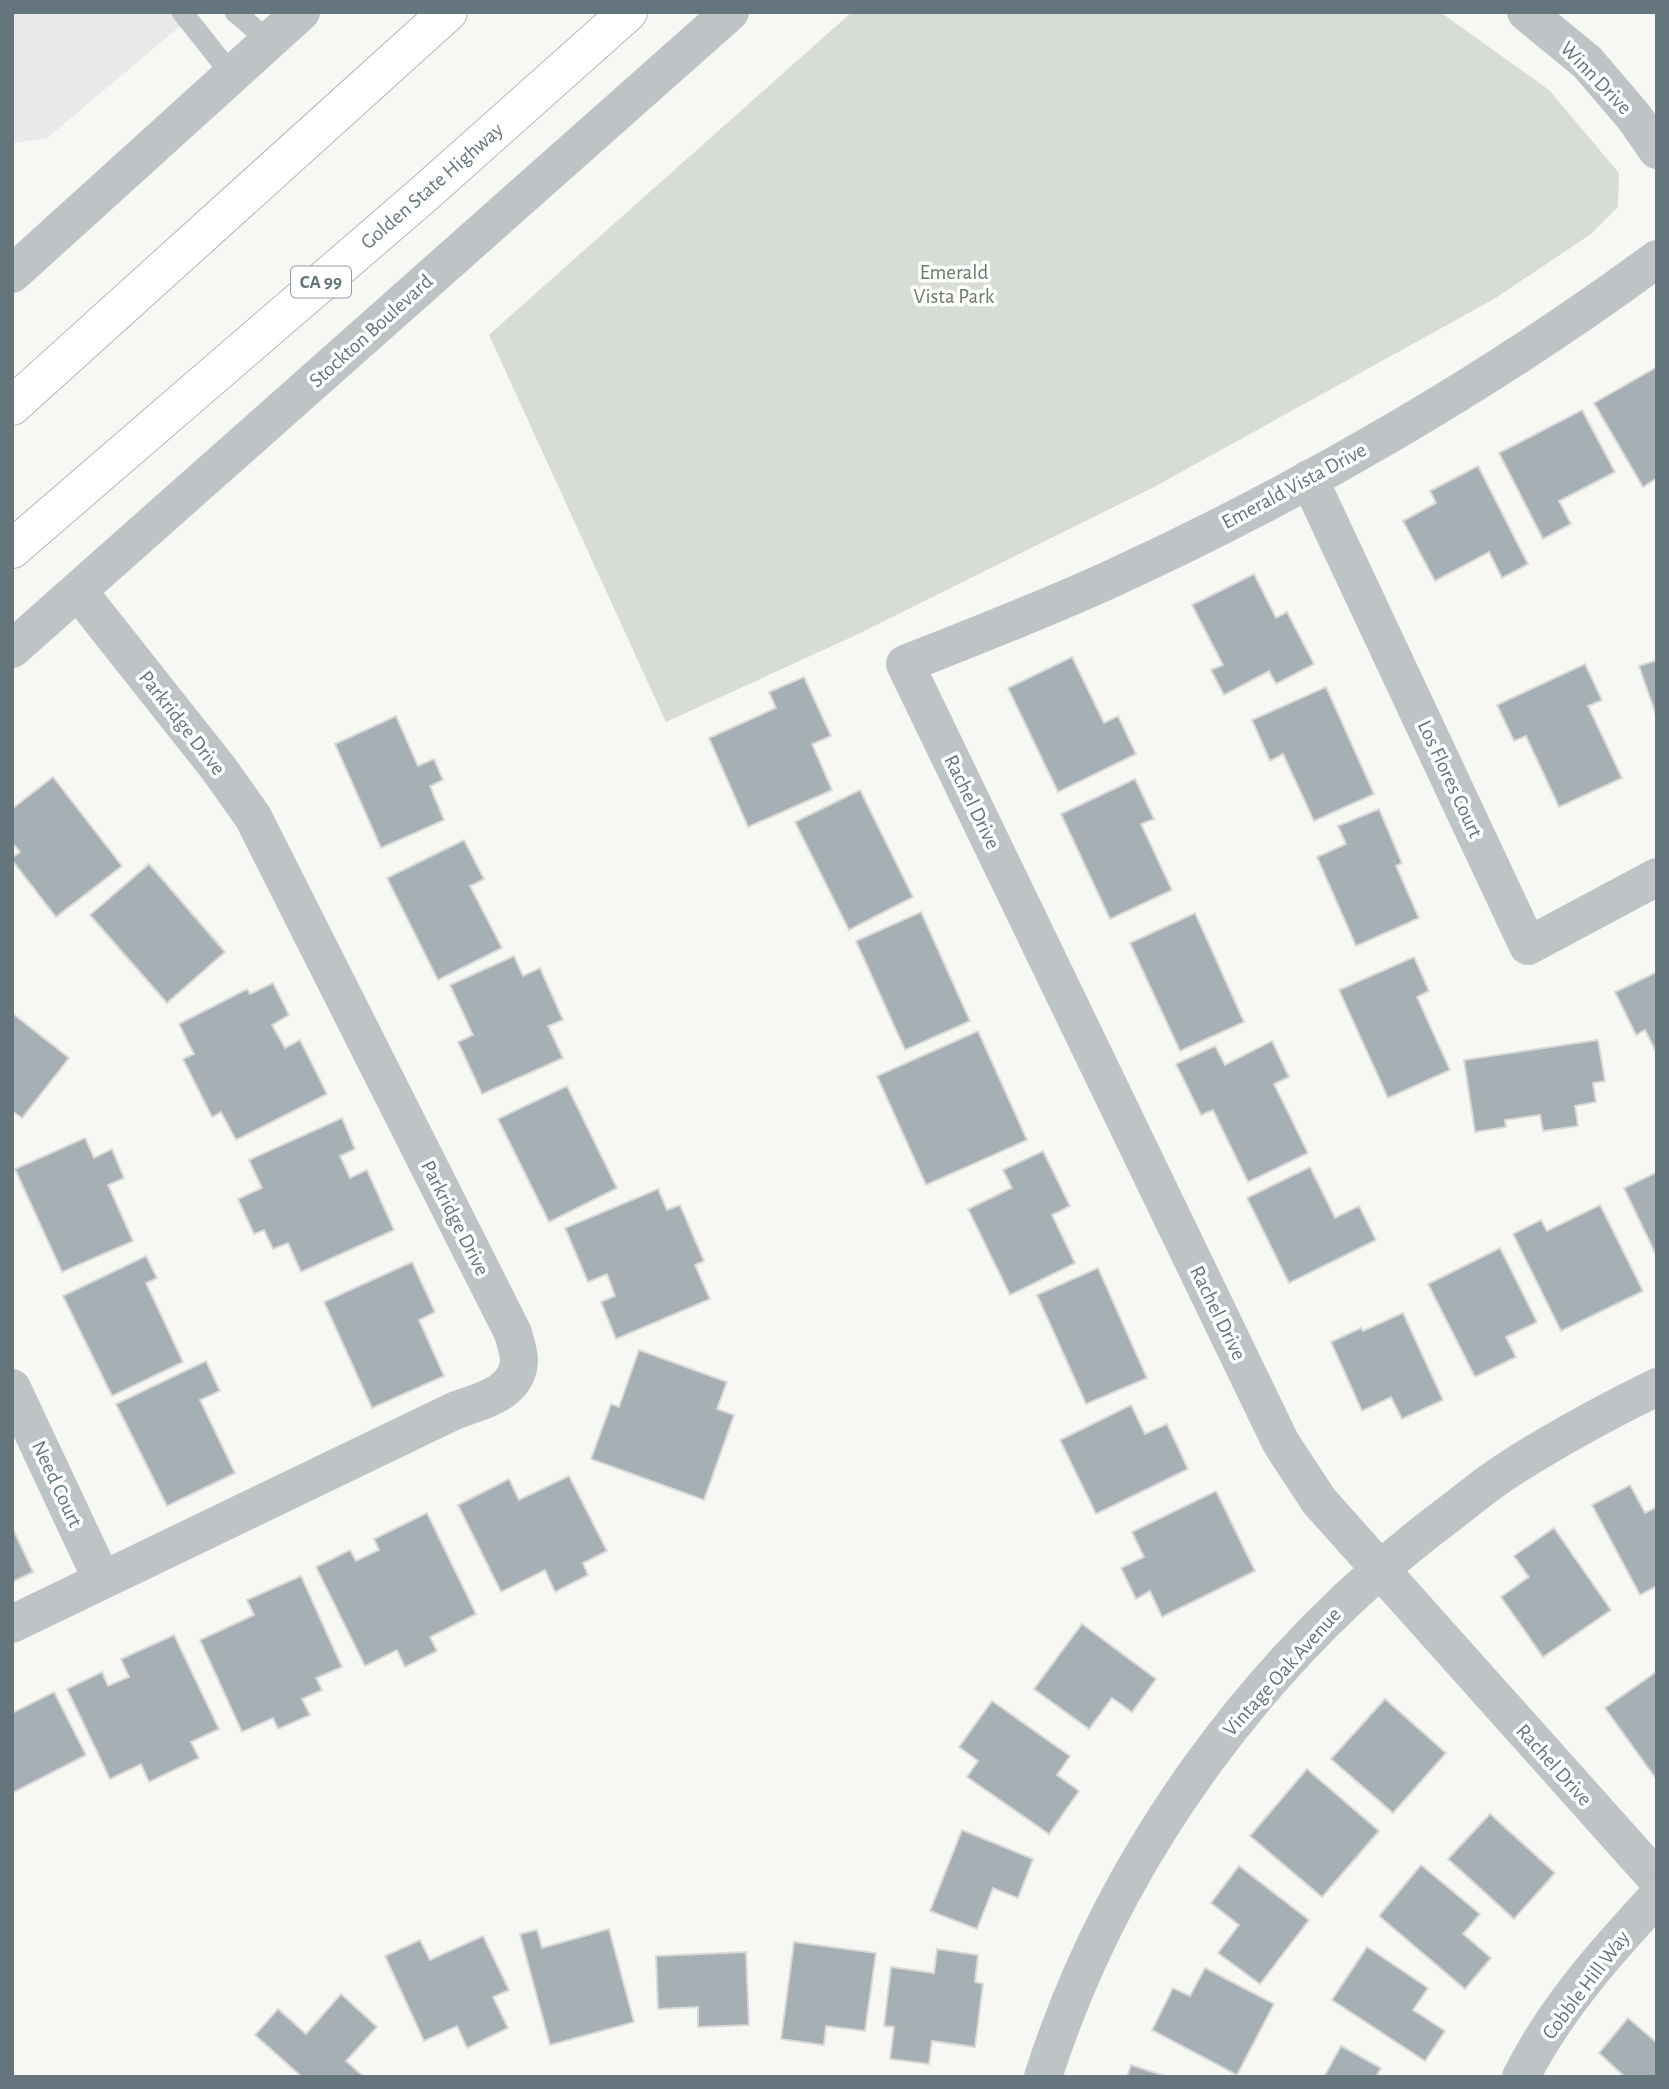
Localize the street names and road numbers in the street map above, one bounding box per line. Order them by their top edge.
street label: Winn Drive [1556,37,1636,119]
street label: Golden State Highway [357,119,507,253]
road number: CA 99 [291,266,351,298]
street label: Stockton Boulevard [305,270,437,392]
street label: Emerald Vista Drive [1218,439,1370,533]
street label: Parkridge Drive [135,667,229,779]
street label: Los Flores Court [1414,717,1486,841]
street label: Rachel Drive [940,752,1004,852]
street label: Parkridge Drive [417,1157,493,1279]
street label: Rachel Drive [1186,1263,1250,1363]
street label: Need Court [28,1438,86,1531]
street label: Vintage Oak Avenue [1219,1604,1345,1740]
street label: Rachel Drive [1512,1720,1596,1810]
street label: Cobble Hill Way [1538,1927,1634,2043]

